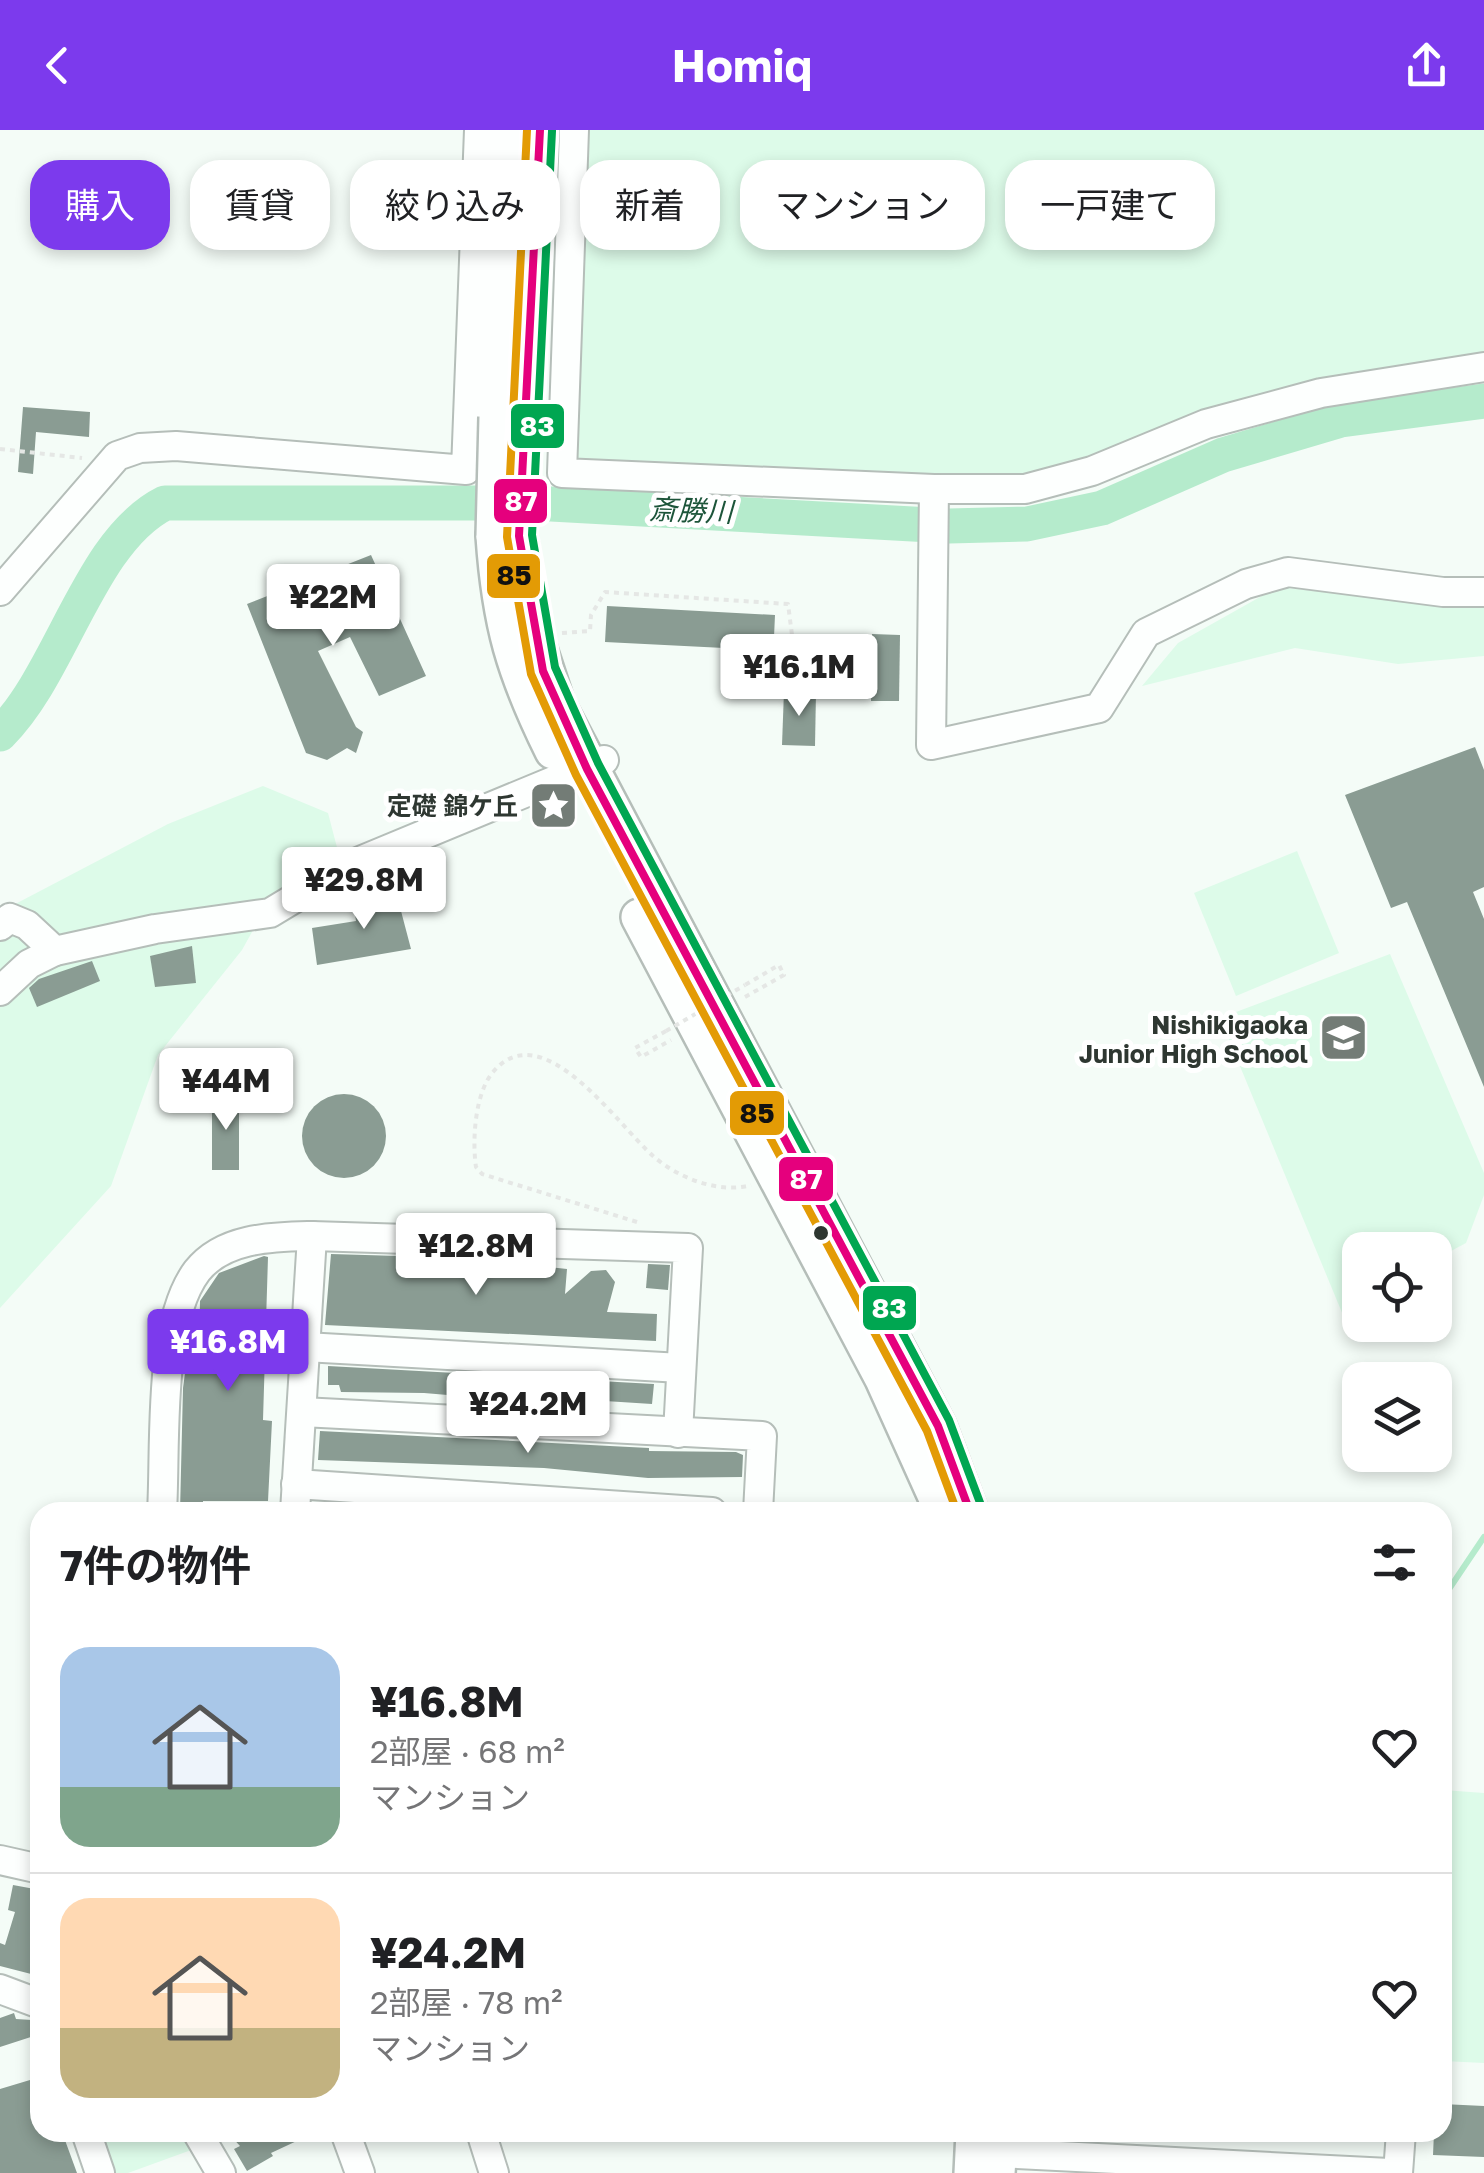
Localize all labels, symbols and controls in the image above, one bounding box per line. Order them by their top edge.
icon: back [30,38,85,93]
text: Homiq [672,38,812,92]
icon: share [1399,38,1454,93]
chip: 購入 [30,160,170,250]
chip: 賃貸 [190,160,330,250]
chip: 絞り込み [350,160,560,250]
chip: 新着 [580,160,720,250]
chip: マンション [740,160,985,250]
chip: 一戸建て [1005,160,1215,250]
line badge: 83 [509,402,566,450]
text: 83 [519,409,555,442]
line badge: 87 [492,477,549,525]
text: 87 [504,484,538,517]
water label: 斎勝川 [648,492,737,528]
line badge: 85 [485,552,542,600]
text: 85 [496,558,532,591]
pin: ¥22M [274,564,392,649]
text: ¥22M [289,577,377,615]
pin: ¥16.1M [718,634,880,719]
text: ¥16.1M [742,647,856,685]
place icon: 定礎 錦ケ丘 [527,779,579,831]
place label: 定礎 錦ケ丘 [387,790,518,821]
pin: ¥29.8M [283,847,445,932]
text: ¥29.8M [304,860,424,898]
place label: Nishikigaoka Junior High School [1079,1009,1308,1069]
school or university icon: Nishikigaoka Junior High School [1317,1012,1369,1064]
pin: ¥44M [167,1048,285,1133]
text: ¥44M [181,1061,271,1099]
line badge: 85 [728,1089,786,1137]
text: 85 [739,1096,775,1129]
line badge: 87 [777,1155,835,1203]
text: 87 [789,1162,823,1195]
pin: ¥12.8M [395,1213,557,1298]
unlabelled marker [811,1223,831,1243]
text: ¥12.8M [418,1226,534,1264]
map controls [1342,1232,1452,1472]
button: locate [1342,1232,1452,1342]
line badge: 83 [861,1284,918,1332]
text: 83 [871,1291,907,1324]
pin: ¥16.8M [147,1309,309,1394]
text: ¥16.8M [169,1322,287,1360]
button: layers [1342,1362,1452,1472]
pin: ¥24.2M [447,1371,609,1456]
text: ¥24.2M [469,1384,587,1422]
icon: filters [1367,1535,1422,1590]
text: 7件の物件 [60,1540,251,1590]
text: ¥16.8M [370,1676,524,1726]
icon: home [140,1687,260,1807]
icon: heart [1367,1720,1422,1775]
text: 2部屋 · 68 m² [370,1732,565,1770]
text: マンション [370,1778,530,1816]
text: ¥24.2M [370,1927,526,1977]
icon: home [140,1938,260,2058]
icon: heart [1367,1971,1422,2026]
text: 2部屋 · 78 m² [370,1983,562,2021]
text: マンション [370,2029,530,2067]

